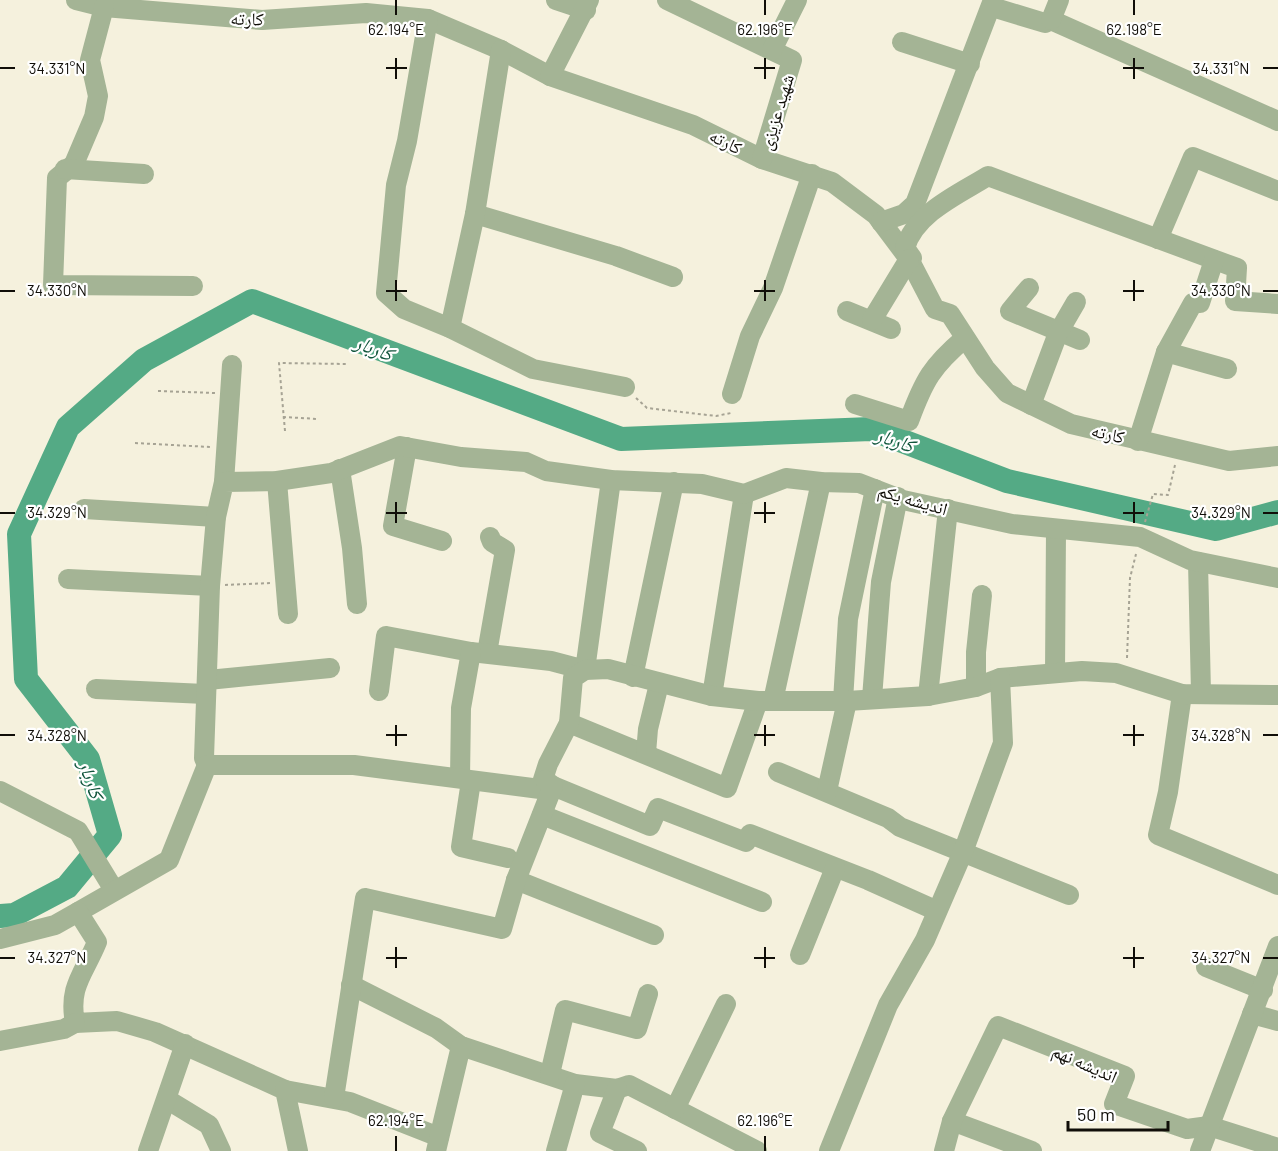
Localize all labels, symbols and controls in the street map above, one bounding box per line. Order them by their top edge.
street label: کارته [230,6,265,30]
text: 62.194°E [368,20,424,38]
text: 62.196°E [737,20,793,38]
text: 62.198°E [1106,20,1162,38]
text: 34.331°N [29,59,85,77]
text: 34.331°N [1193,59,1249,77]
street label: شهید عزیزی [754,71,799,153]
street label: کارته [706,124,746,159]
text: 34.330°N [27,281,87,299]
text: 34.330°N [1191,281,1251,299]
water label: کاربار [349,328,400,368]
street label: کارته [1089,419,1127,448]
water label: کاربار [870,421,921,459]
street label: اندیشه یکم [875,479,950,521]
text: 34.329°N [27,503,87,521]
text: 34.329°N [1191,503,1251,521]
text: 34.328°N [27,726,87,744]
text: 34.328°N [1191,726,1251,744]
water label: کاربار [73,755,111,805]
text: 34.327°N [28,948,86,966]
text: 34.327°N [1192,948,1250,966]
street label: اندیشه نهم [1048,1039,1121,1089]
scale bar [1068,1094,1168,1132]
text: 50 m [1077,1103,1115,1125]
text: 62.194°E [368,1111,424,1129]
text: 62.196°E [737,1111,793,1129]

